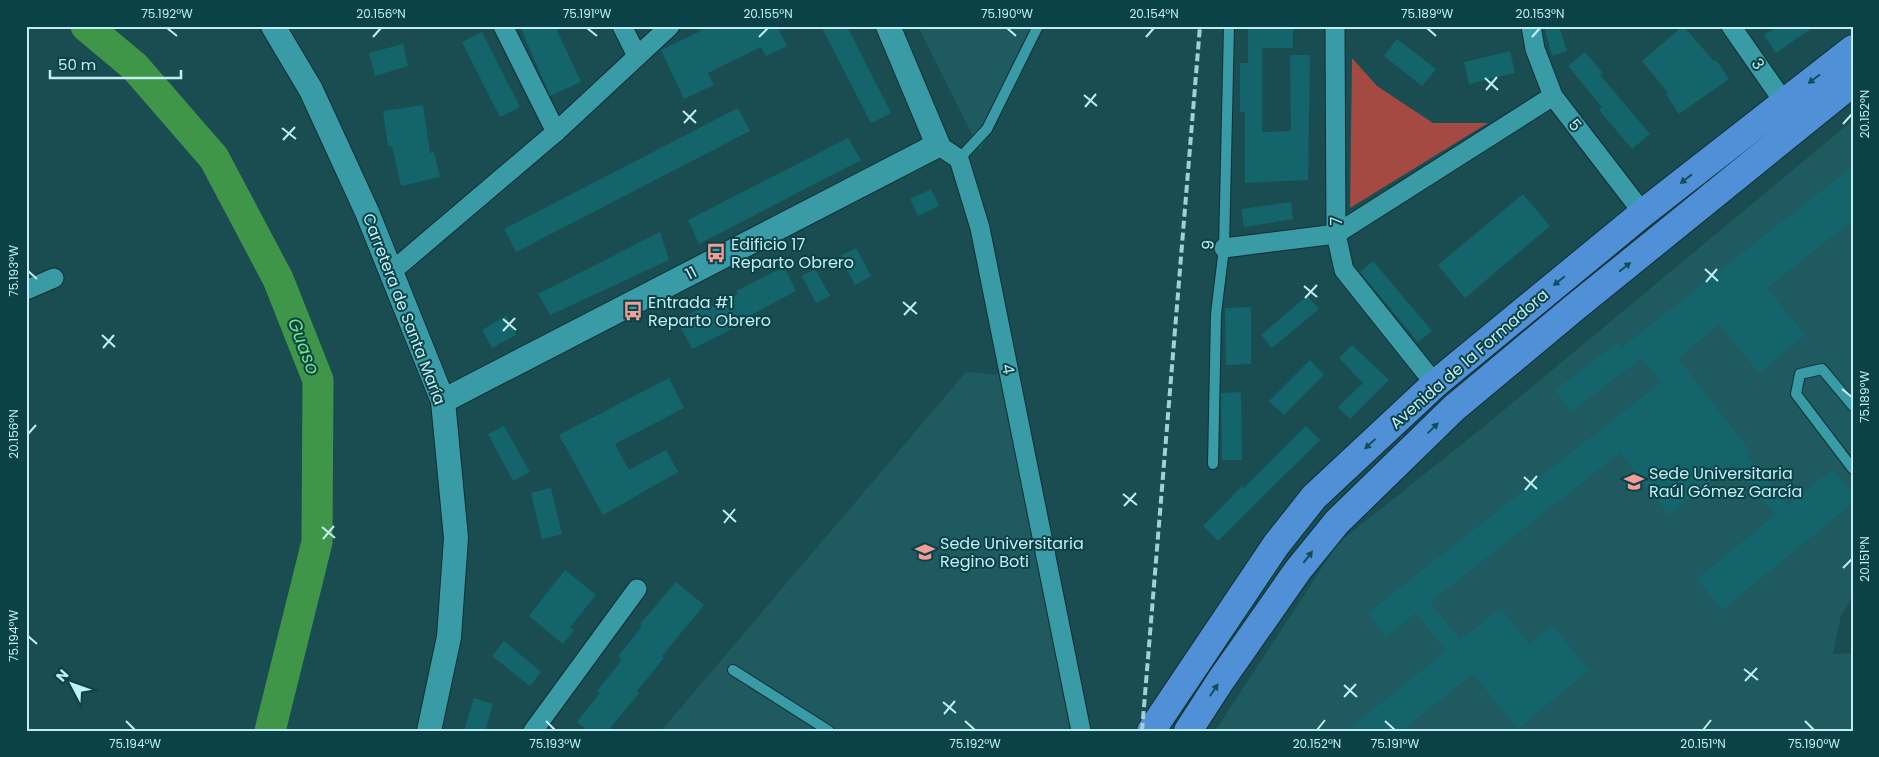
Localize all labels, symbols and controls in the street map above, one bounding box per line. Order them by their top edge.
text: 75.192°W [141,5,193,22]
text: 20.156°N [356,5,406,22]
text: 75.191°W [563,5,612,22]
text: 20.155°N [743,5,793,22]
text: 75.190°W [981,5,1033,22]
text: 20.154°N [1129,5,1179,22]
text: 75.189°W [1401,5,1453,22]
text: 20.153°N [1516,5,1564,22]
scale bar [50,48,181,80]
text: 50 m [58,54,96,75]
street label: 3 [1746,54,1770,74]
one-way arrow [1807,74,1821,84]
text: 20.152°N [1856,90,1873,138]
street label: 5 [1563,114,1587,136]
one-way arrow [1679,174,1693,184]
street label: Carretera de Santa María [357,210,451,408]
street label: 7 [1325,216,1348,225]
place label: Edificio 17 Reparto Obrero [731,233,854,274]
street label: 9 [1196,239,1220,251]
bus stop icon: Edificio 17 Reparto Obrero [705,242,727,264]
text: 75.193°W [5,245,22,297]
street label: 11 [681,260,701,286]
one-way arrow [1618,261,1631,272]
one-way arrow [1553,276,1566,287]
street label: Avenida de la Formadora [1385,284,1553,434]
place label: Entrada #1 Reparto Obrero [648,291,771,332]
bus stop icon: Entrada #1 Reparto Obrero [622,300,644,322]
water label: Guaso [282,314,326,378]
street label: 4 [996,362,1020,376]
text: 75.189°W [1856,371,1873,423]
text: 20.156°N [5,409,22,459]
one-way arrow [1427,422,1439,434]
one-way arrow [1365,438,1377,450]
place label: Sede Universitaria Raúl Gómez García [1649,462,1802,503]
school or university icon: Sede Universitaria Raúl Gómez García [1623,471,1645,493]
place label: Sede Universitaria Regino Boti [940,532,1084,573]
text: 20.151°N [1856,536,1873,582]
school or university icon: Sede Universitaria Regino Boti [914,541,936,563]
one-way arrow [1303,551,1314,564]
text: 75.194°W [5,610,22,662]
north arrow [48,660,98,710]
text: N [51,665,73,686]
one-way arrow [1210,683,1219,696]
text: 75.194°W [109,735,161,752]
text: 75.193°W [529,735,581,752]
text: 75.192°W [949,735,1001,752]
text: 20.152°N [1293,735,1341,752]
text: 75.191°W [1371,735,1420,752]
text: 20.151°N [1680,735,1726,752]
text: 75.190°W [1788,735,1840,752]

